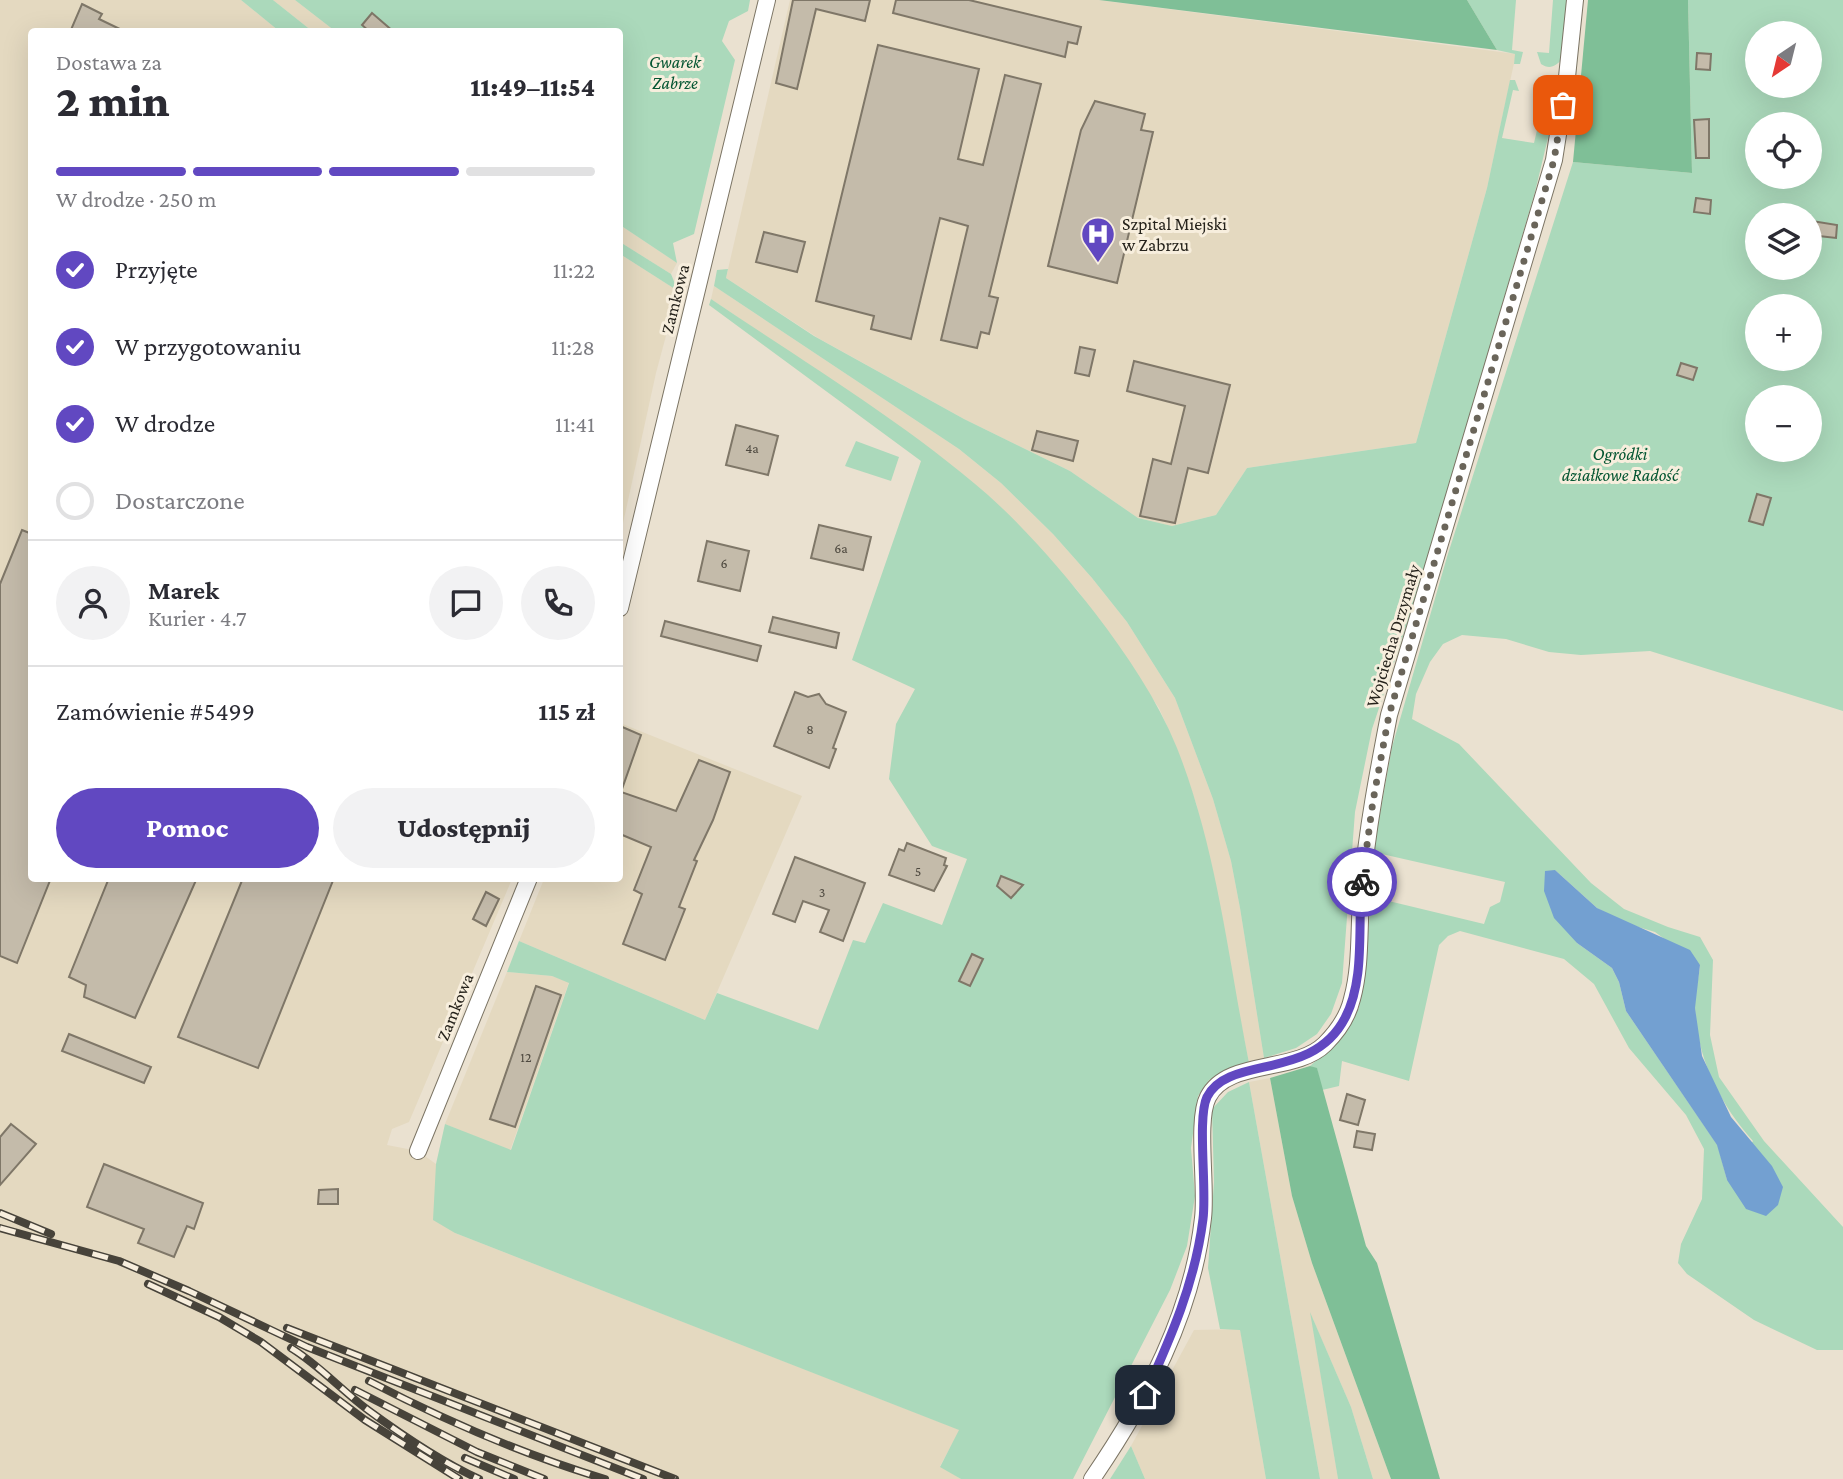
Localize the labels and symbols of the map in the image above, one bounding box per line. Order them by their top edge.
north arrow [1745,21,1822,98]
park label: Gwarek Zabrze [649,52,702,93]
pin [1533,75,1593,135]
place label: Szpital Miejski w Zabrzu [1122,214,1227,255]
hospital icon: Szpital Miejski w Zabrzu [1079,215,1117,264]
street label: Zamkowa [657,262,693,336]
house number: 4a [745,440,759,456]
park label: Ogródki działkowe Radość [1562,444,1680,485]
house number: 6a [834,540,848,556]
house number: 6 [720,555,728,571]
street label: Wojciecha Drzymały [1362,562,1425,710]
house number: 8 [806,721,814,737]
courier [1327,847,1397,917]
house number: 5 [915,863,921,879]
house number: 3 [819,884,825,900]
street label: Zamkowa [432,970,478,1044]
house number: 12 [520,1049,532,1065]
pin [1115,1365,1175,1425]

